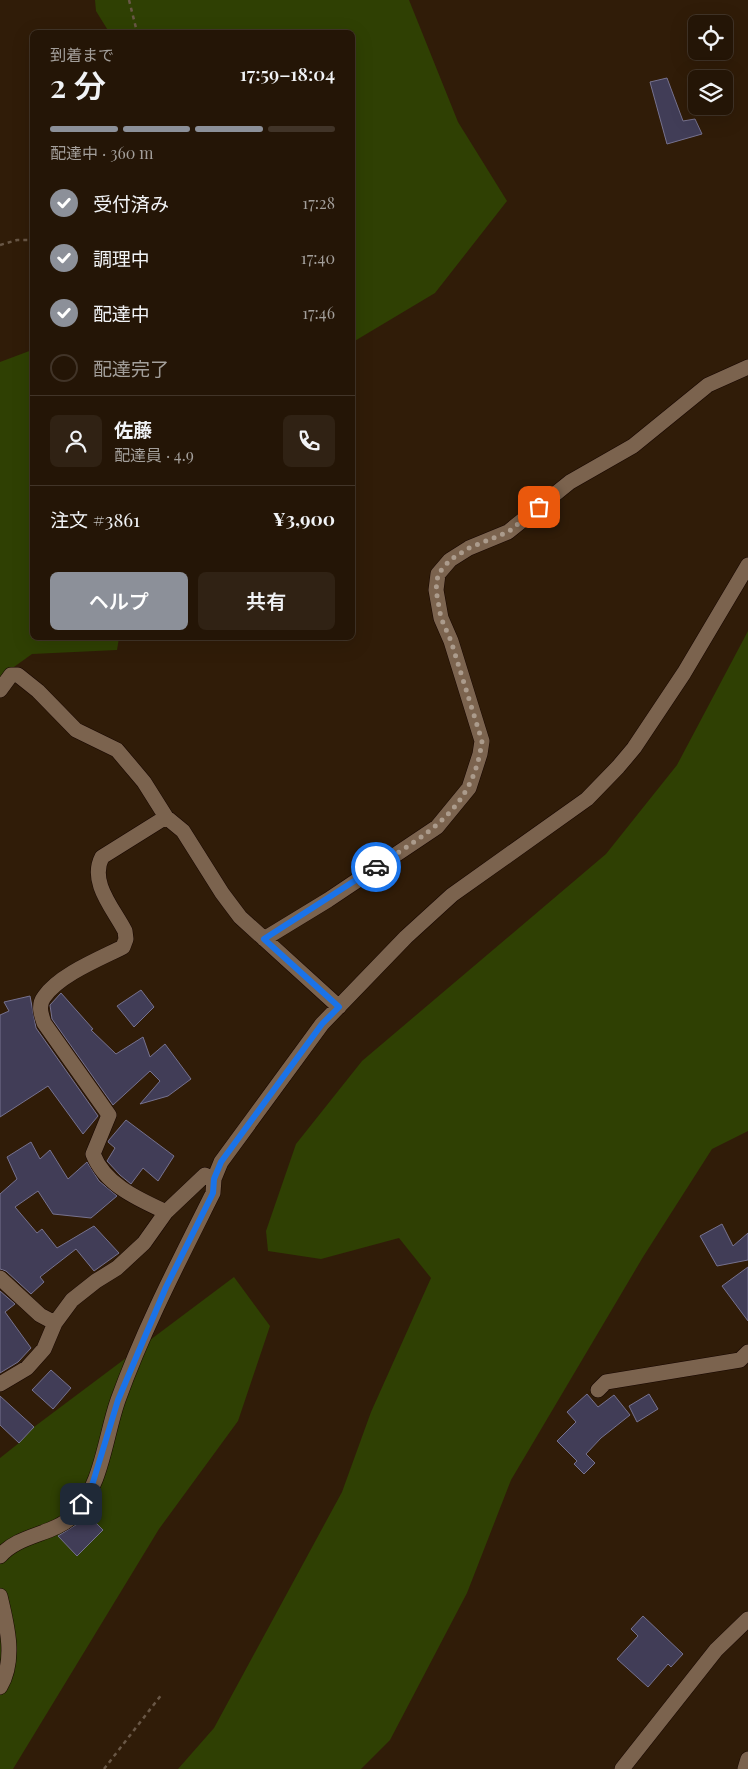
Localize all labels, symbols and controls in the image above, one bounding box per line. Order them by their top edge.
map controls [688,15,733,115]
button: locate [688,15,733,60]
text: 到着まで [50,44,114,65]
text: 17:59–18:04 [240,60,335,86]
text: 2 分 [50,63,106,106]
button: layers [688,70,733,115]
text: 配達中 · 360 m [50,142,153,163]
icon: check [50,189,78,217]
text: 受付済み [93,190,169,216]
text: 17:28 [302,192,335,213]
icon: check [50,244,78,272]
text: 調理中 [93,245,150,271]
text: 17:40 [301,247,335,268]
icon: check [50,299,78,327]
text: 配達中 [93,300,150,326]
text: 17:46 [302,302,335,323]
text: 配達完了 [93,355,169,381]
button: person [50,415,102,467]
button: phone [283,415,335,467]
text: 佐藤 [114,416,152,442]
text: 配達員 · 4.9 [114,444,194,465]
pin [518,486,560,528]
icon: bag [525,493,553,521]
text: ¥3,900 [273,505,335,531]
text: 注文 #3861 [50,506,140,532]
button: ヘルプ [50,572,188,630]
button: 共有 [198,572,335,630]
courier [351,842,401,892]
icon: car [362,853,390,881]
pin [60,1483,102,1525]
icon: home [67,1490,95,1518]

